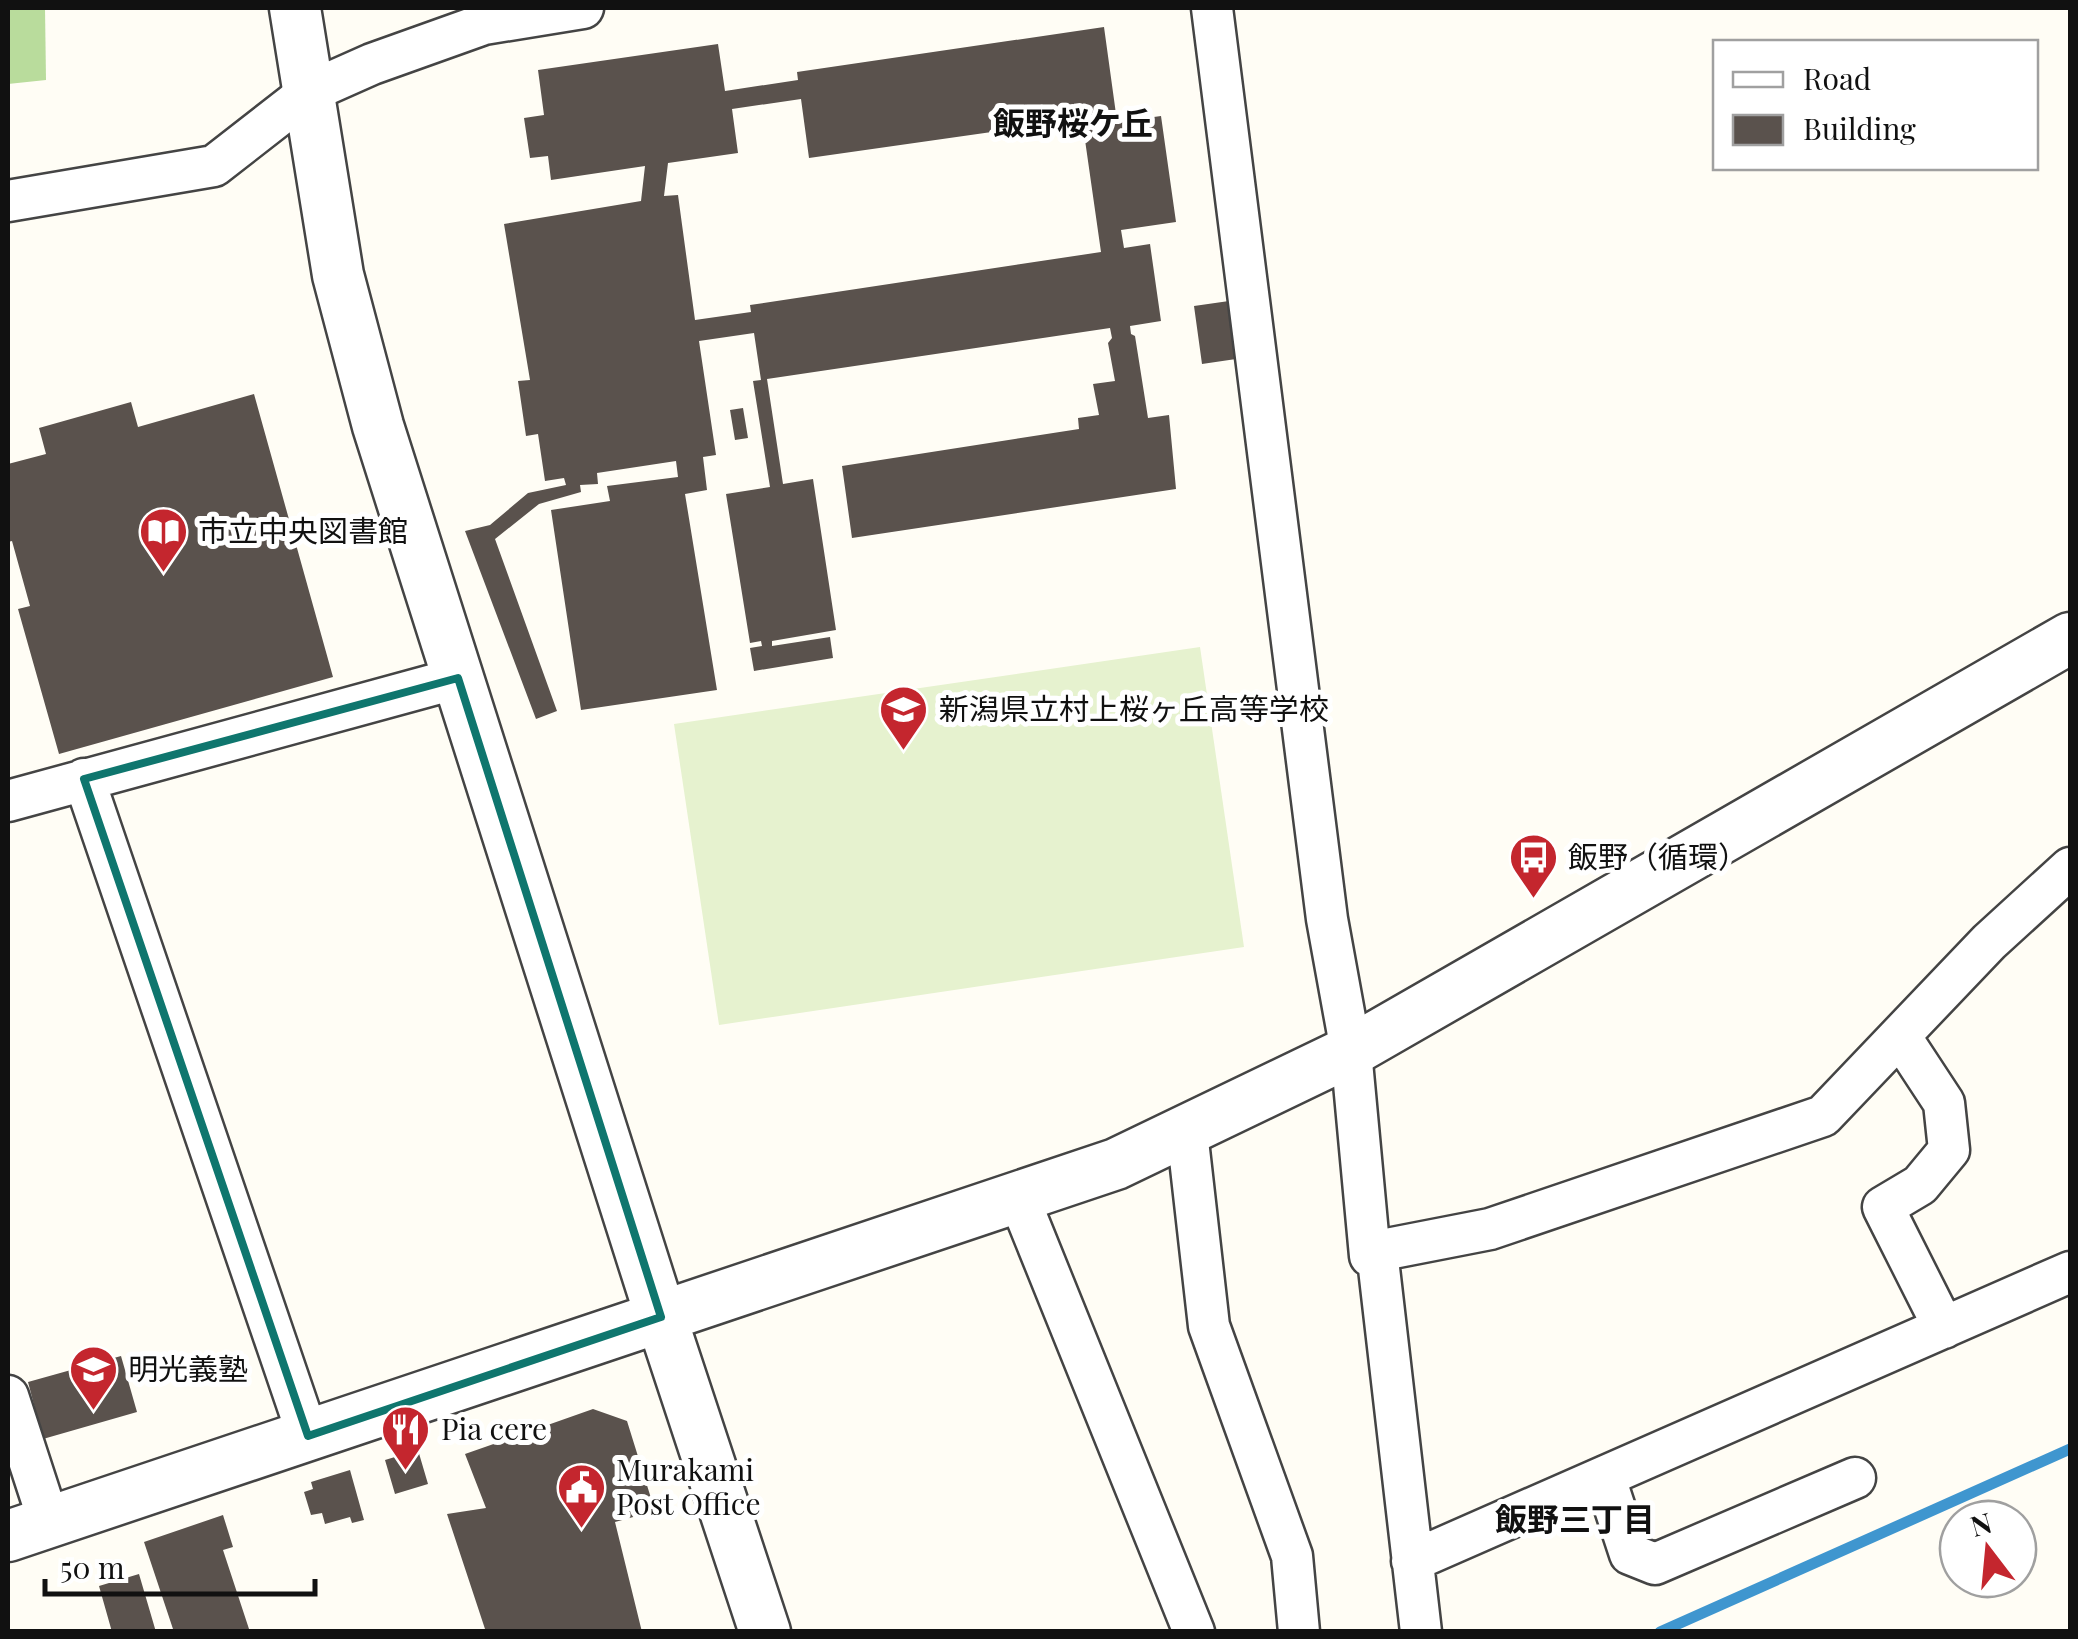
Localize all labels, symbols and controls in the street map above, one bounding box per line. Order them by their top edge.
legend [1713,40,2038,170]
text: Road [1803,58,1871,98]
district label: 飯野桜ケ丘 [993,100,1153,143]
text: Building [1803,108,1916,148]
library icon: 市立中央図書館 [137,506,189,574]
place label: 市立中央図書館 [198,510,408,550]
school or university icon: 新潟県立村上桜ヶ丘高等学校 [878,684,930,752]
place label: 新潟県立村上桜ヶ丘高等学校 [939,688,1329,728]
bus stop icon: 飯野（循環） [1507,832,1559,900]
place label: 飯野（循環） [1568,836,1748,876]
school or university icon: 明光義塾 [67,1344,119,1412]
place label: 明光義塾 [128,1348,248,1388]
restaurant icon: Pia cere [380,1404,432,1472]
place label: Pia cere [441,1408,547,1448]
place label: Murakami Post Office [616,1449,761,1523]
public building icon: Murakami Post Office [555,1462,607,1530]
district label: 飯野三丁目 [1495,1496,1655,1539]
north arrow [1938,1499,2038,1599]
text: N [1966,1503,1996,1544]
scale bar [45,1534,315,1596]
text: 50 m [60,1547,125,1587]

